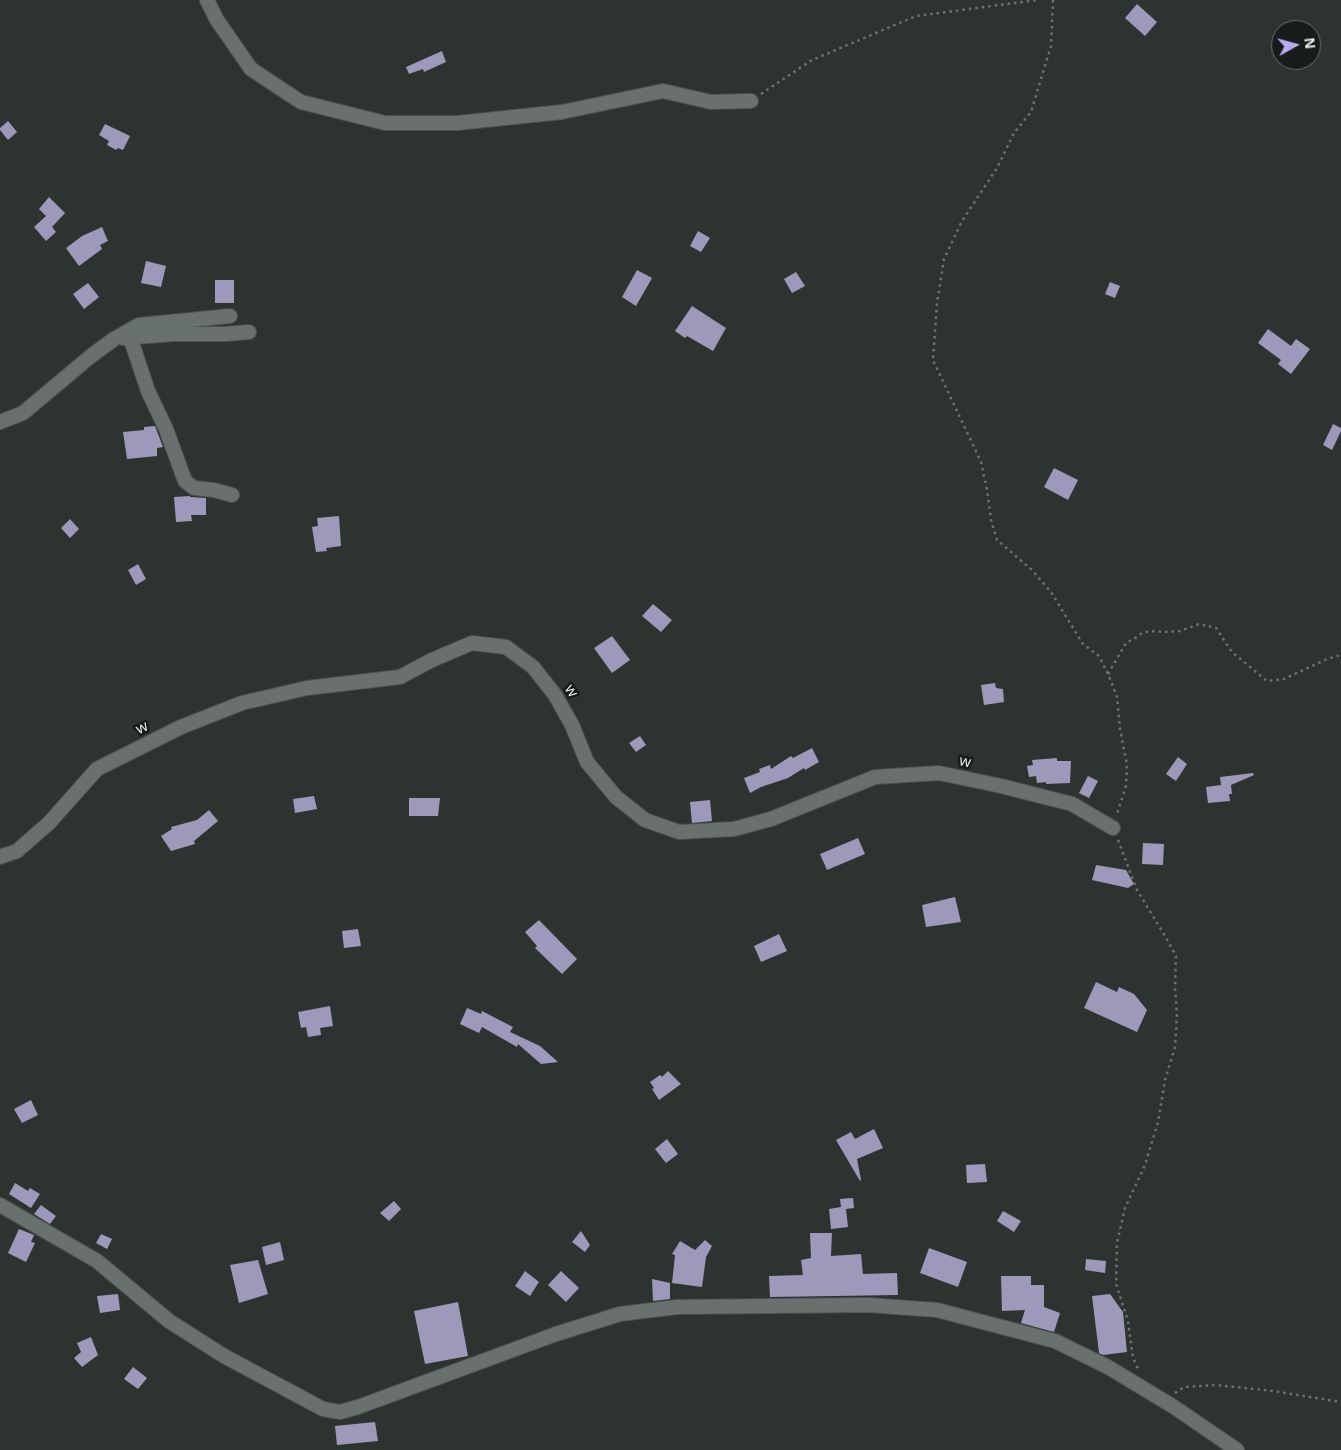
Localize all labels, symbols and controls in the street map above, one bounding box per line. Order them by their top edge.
north arrow [1271,20,1321,70]
text: N [1300,36,1321,50]
street label: w [560,681,582,701]
street label: w [133,717,151,739]
street label: w [957,752,973,772]

